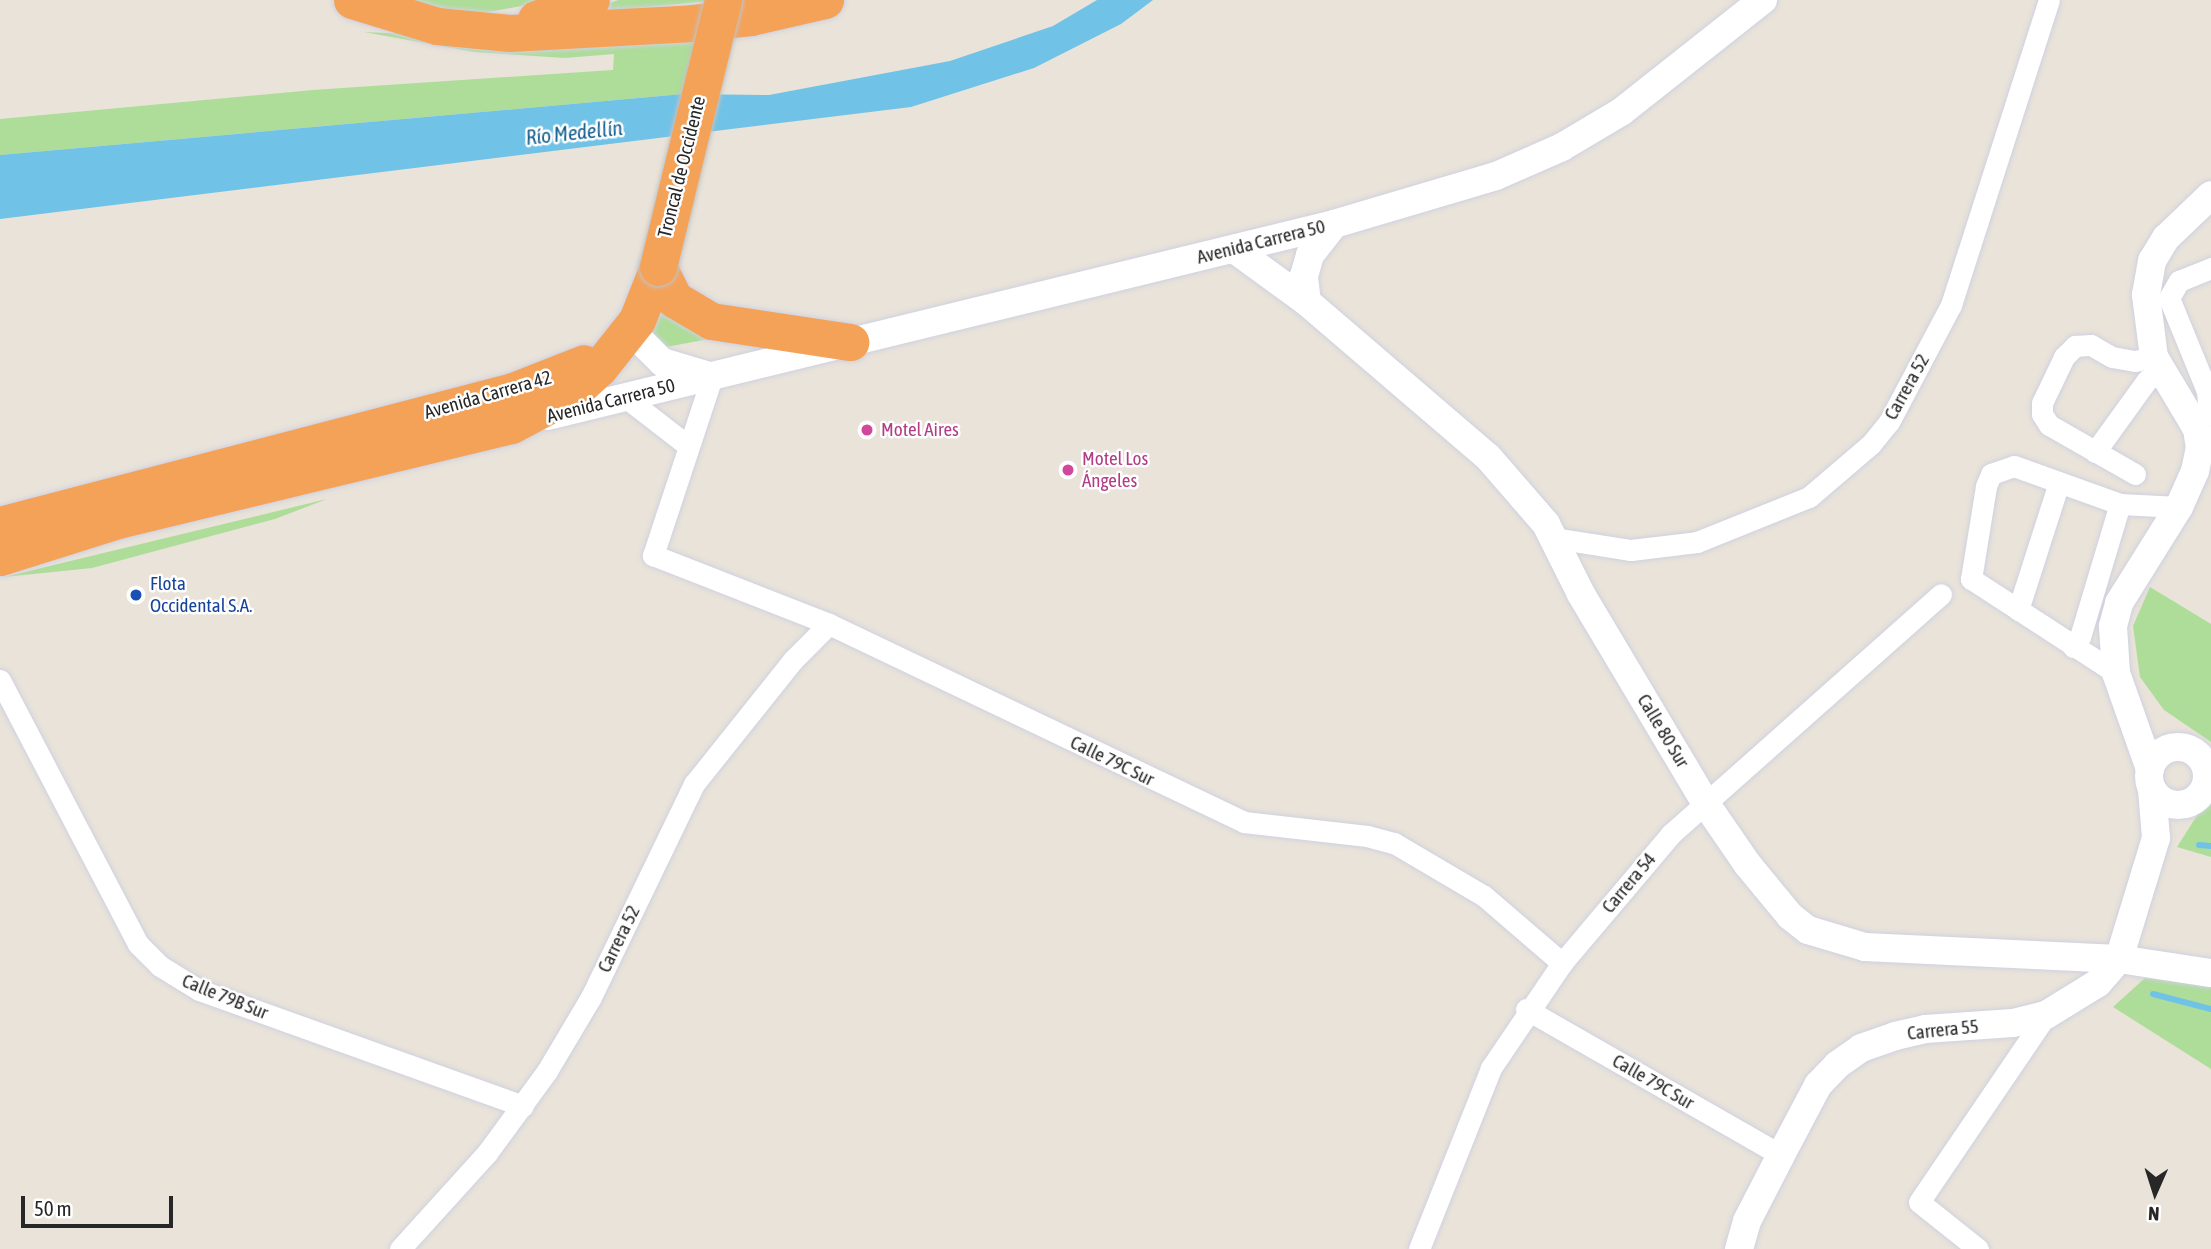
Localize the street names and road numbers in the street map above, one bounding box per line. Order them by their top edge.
street label: Troncal de Occidente [653,94,711,240]
street label: Avenida Carrera 50 [1195,215,1327,269]
street label: Carrera 52 [1880,350,1934,424]
street label: Avenida Carrera 42 [422,366,554,424]
street label: Avenida Carrera 50 [545,374,677,428]
street label: Calle 80 Sur [1632,690,1694,772]
street label: Calle 79C Sur [1066,731,1158,791]
street label: Carrera 54 [1597,848,1661,918]
street label: Carrera 52 [593,902,645,976]
street label: Calle 79B Sur [179,969,271,1025]
street label: Carrera 55 [1906,1015,1980,1045]
street label: Calle 79C Sur [1608,1050,1698,1114]

